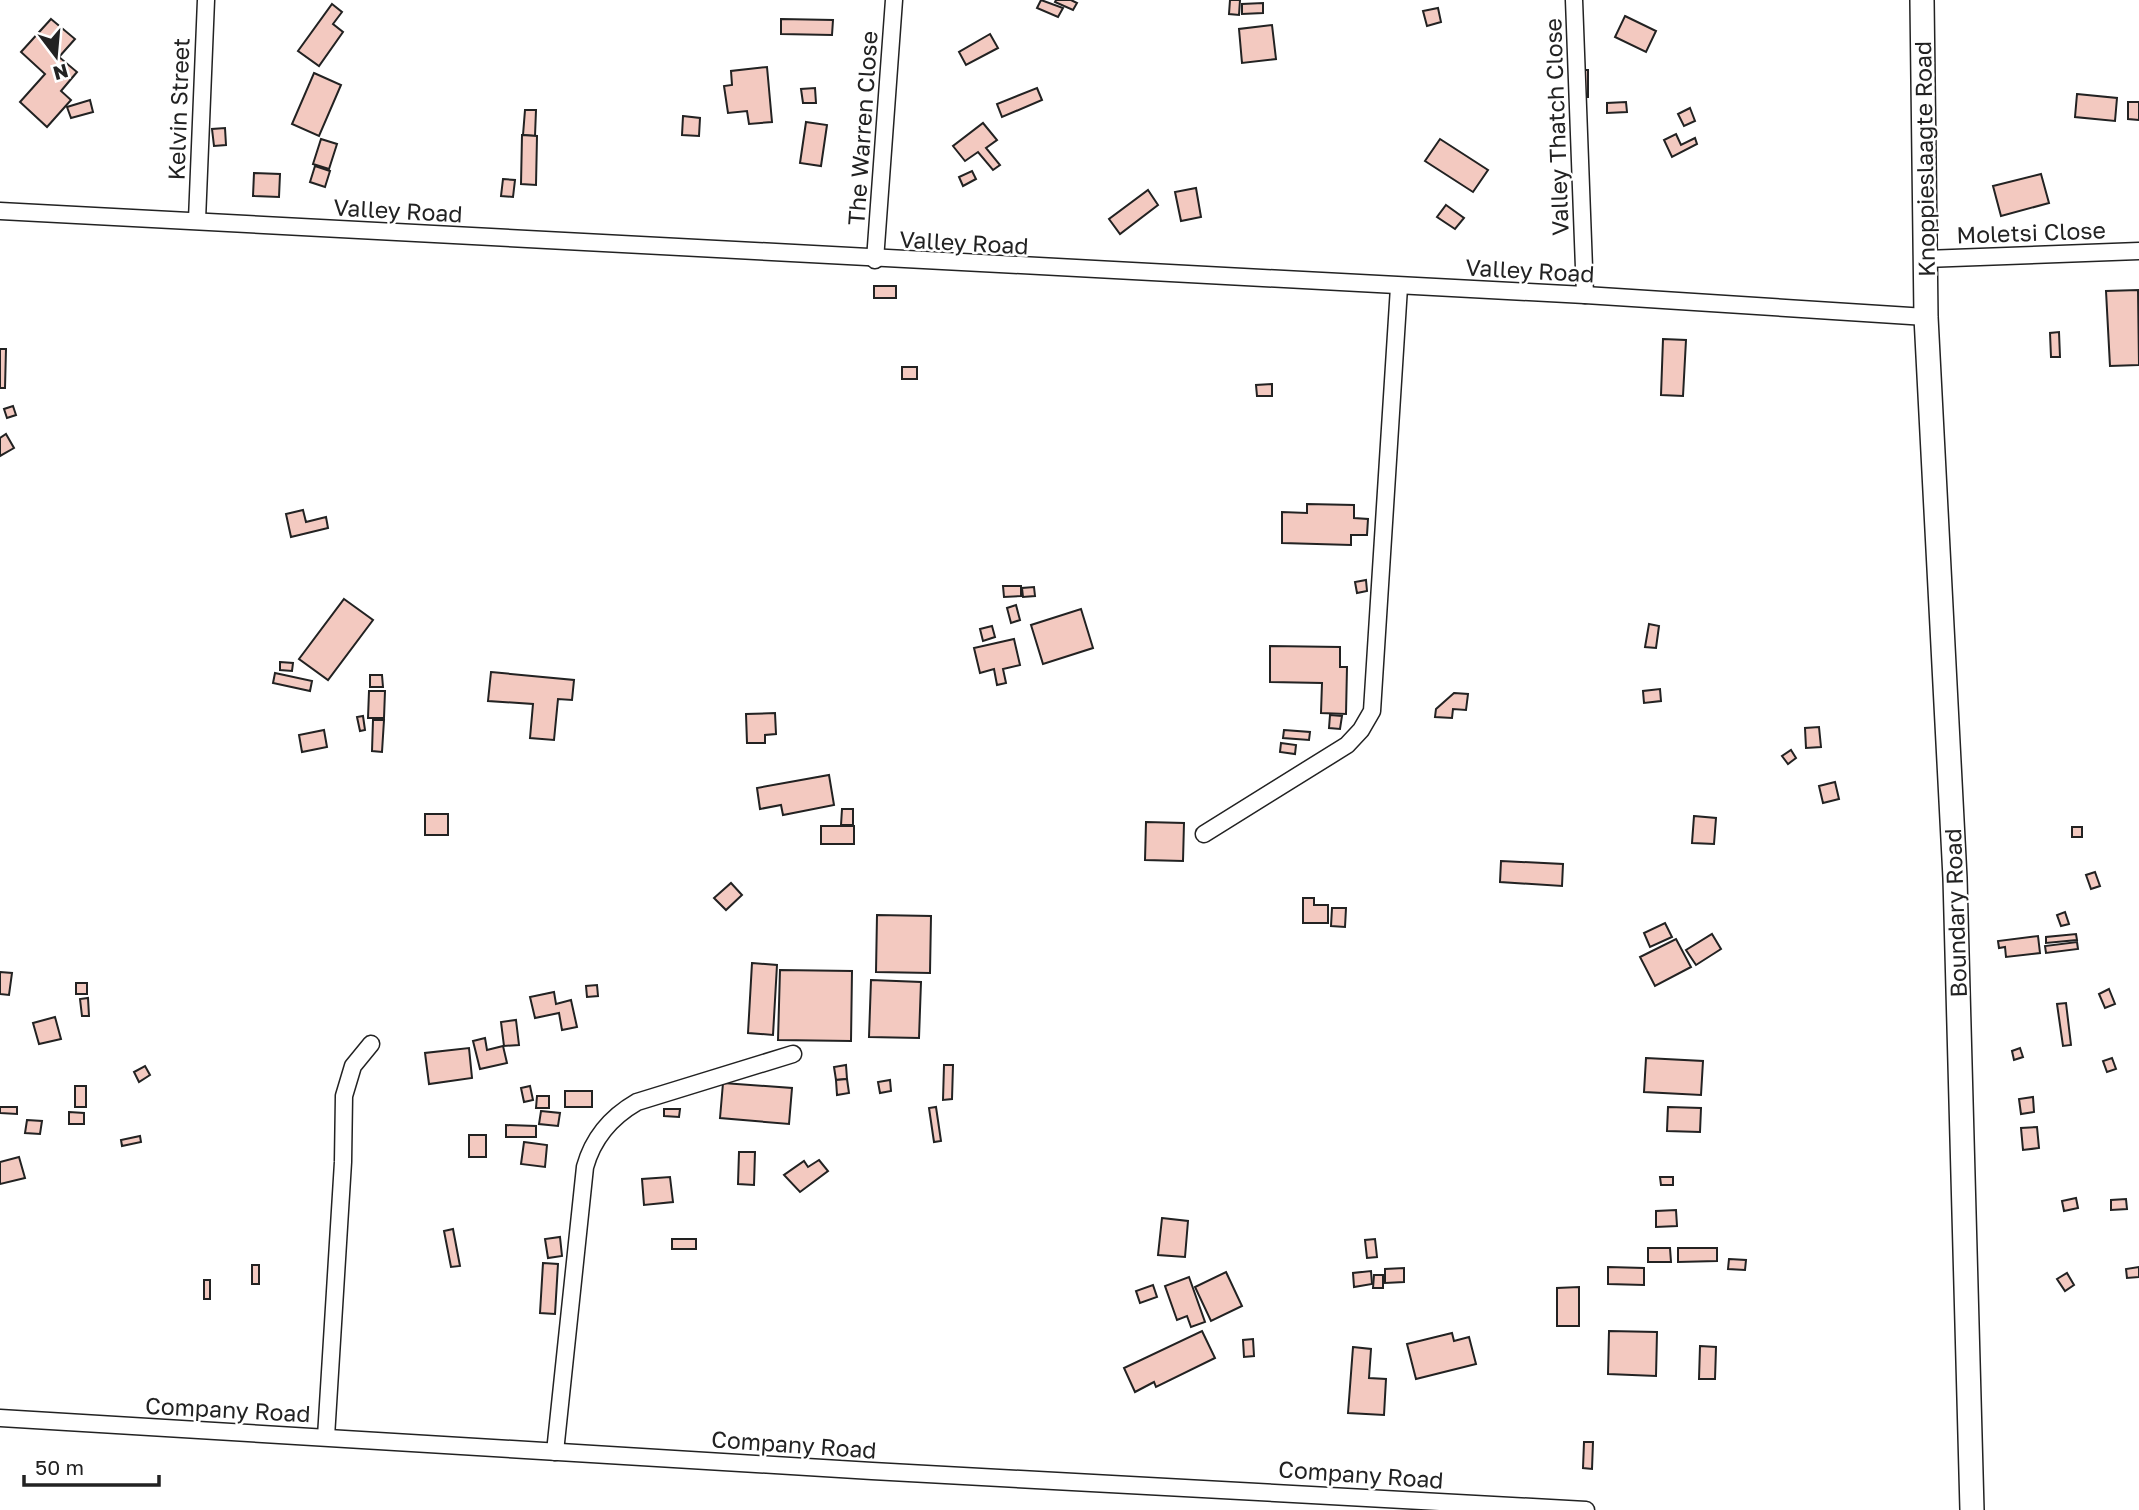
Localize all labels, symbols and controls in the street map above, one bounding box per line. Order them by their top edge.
street label: Valley Thatch Close [1538,18,1574,236]
north arrow [21,21,91,91]
street label: The Warren Close [841,30,883,226]
street label: Kelvin Street [162,37,194,181]
street label: Knoppieslaagte Road [1908,41,1940,277]
text: N [51,60,71,86]
street label: Valley Road [333,193,463,227]
street label: Moletsi Close [1956,215,2106,249]
street label: Valley Road [899,225,1029,259]
street label: Valley Road [1465,253,1595,287]
street label: Boundary Road [1938,828,1972,998]
street label: Company Road [145,1391,311,1427]
street label: Company Road [710,1424,878,1464]
scale bar [24,1444,159,1488]
text: 50 m [35,1454,84,1480]
street label: Company Road [1277,1454,1445,1494]

